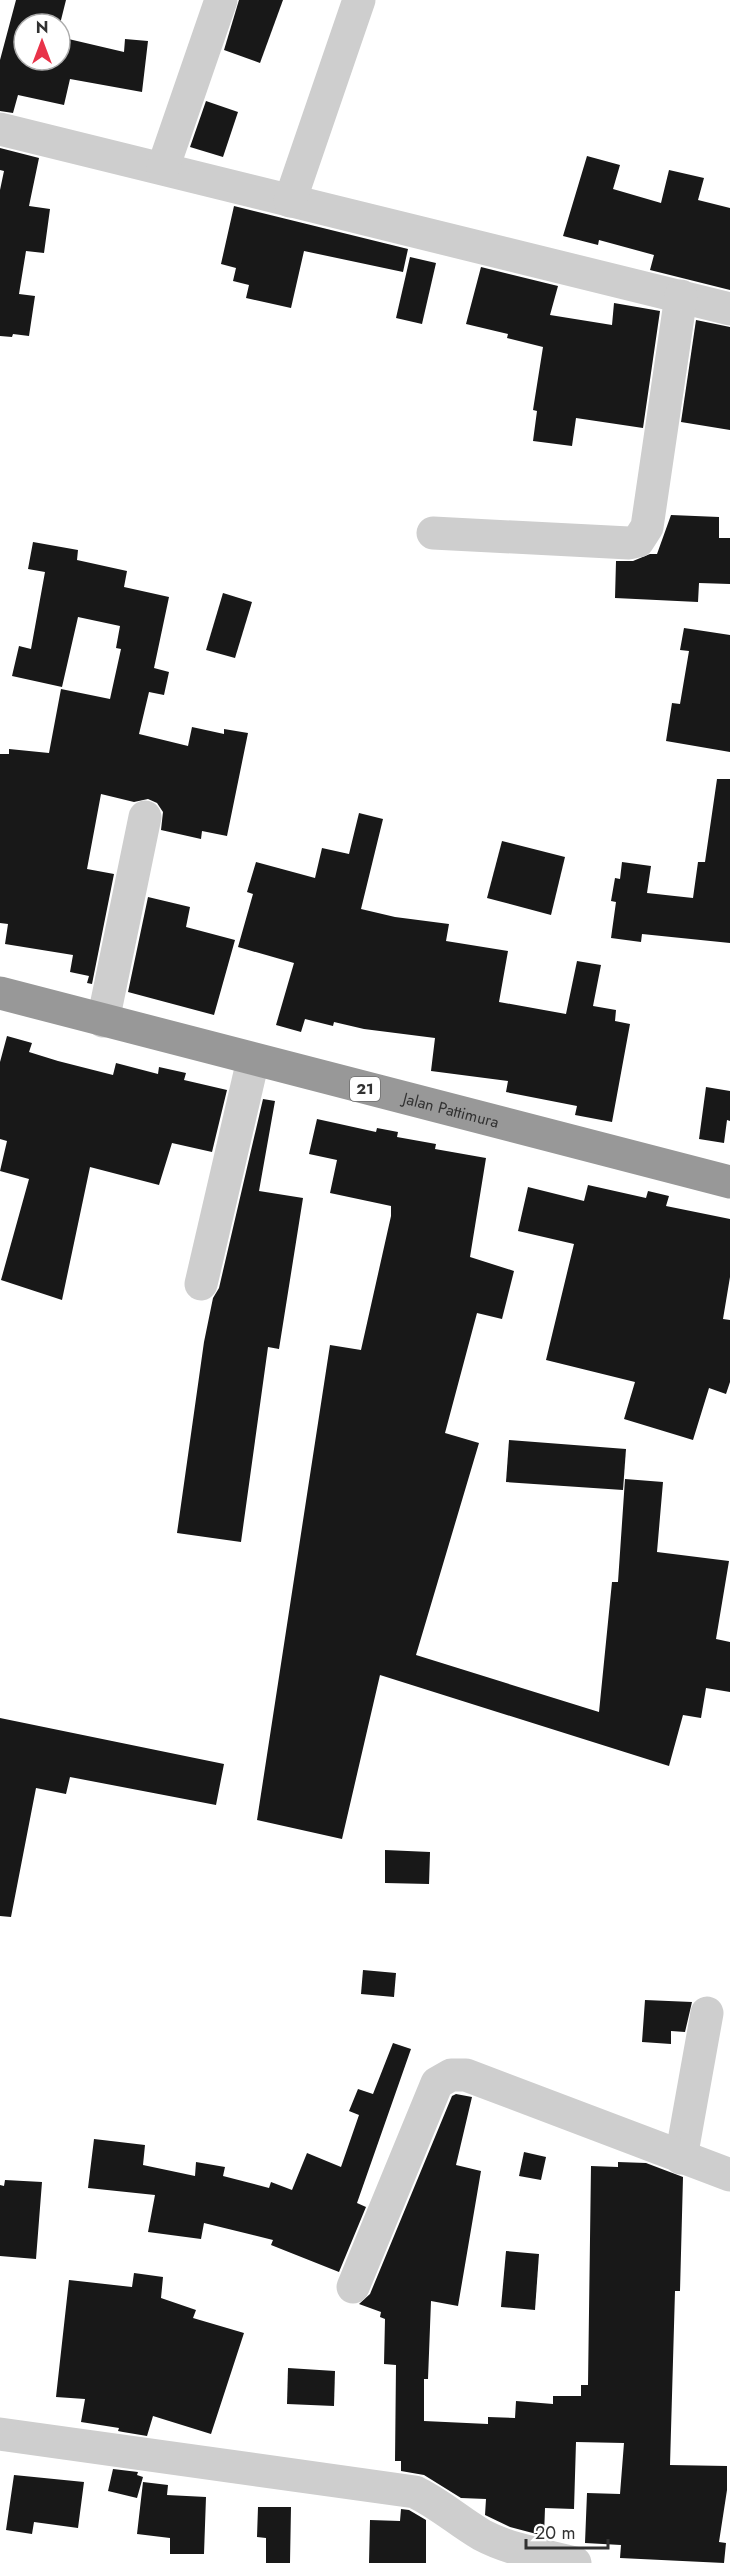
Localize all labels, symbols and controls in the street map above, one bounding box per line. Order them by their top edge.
north arrow [12,12,72,72]
text: N [36,16,48,39]
road number: 21 [350,1077,380,1101]
street label: Jalan Pattimura [399,1086,501,1133]
scale bar [526,2512,608,2550]
text: 20 m [535,2520,575,2546]

